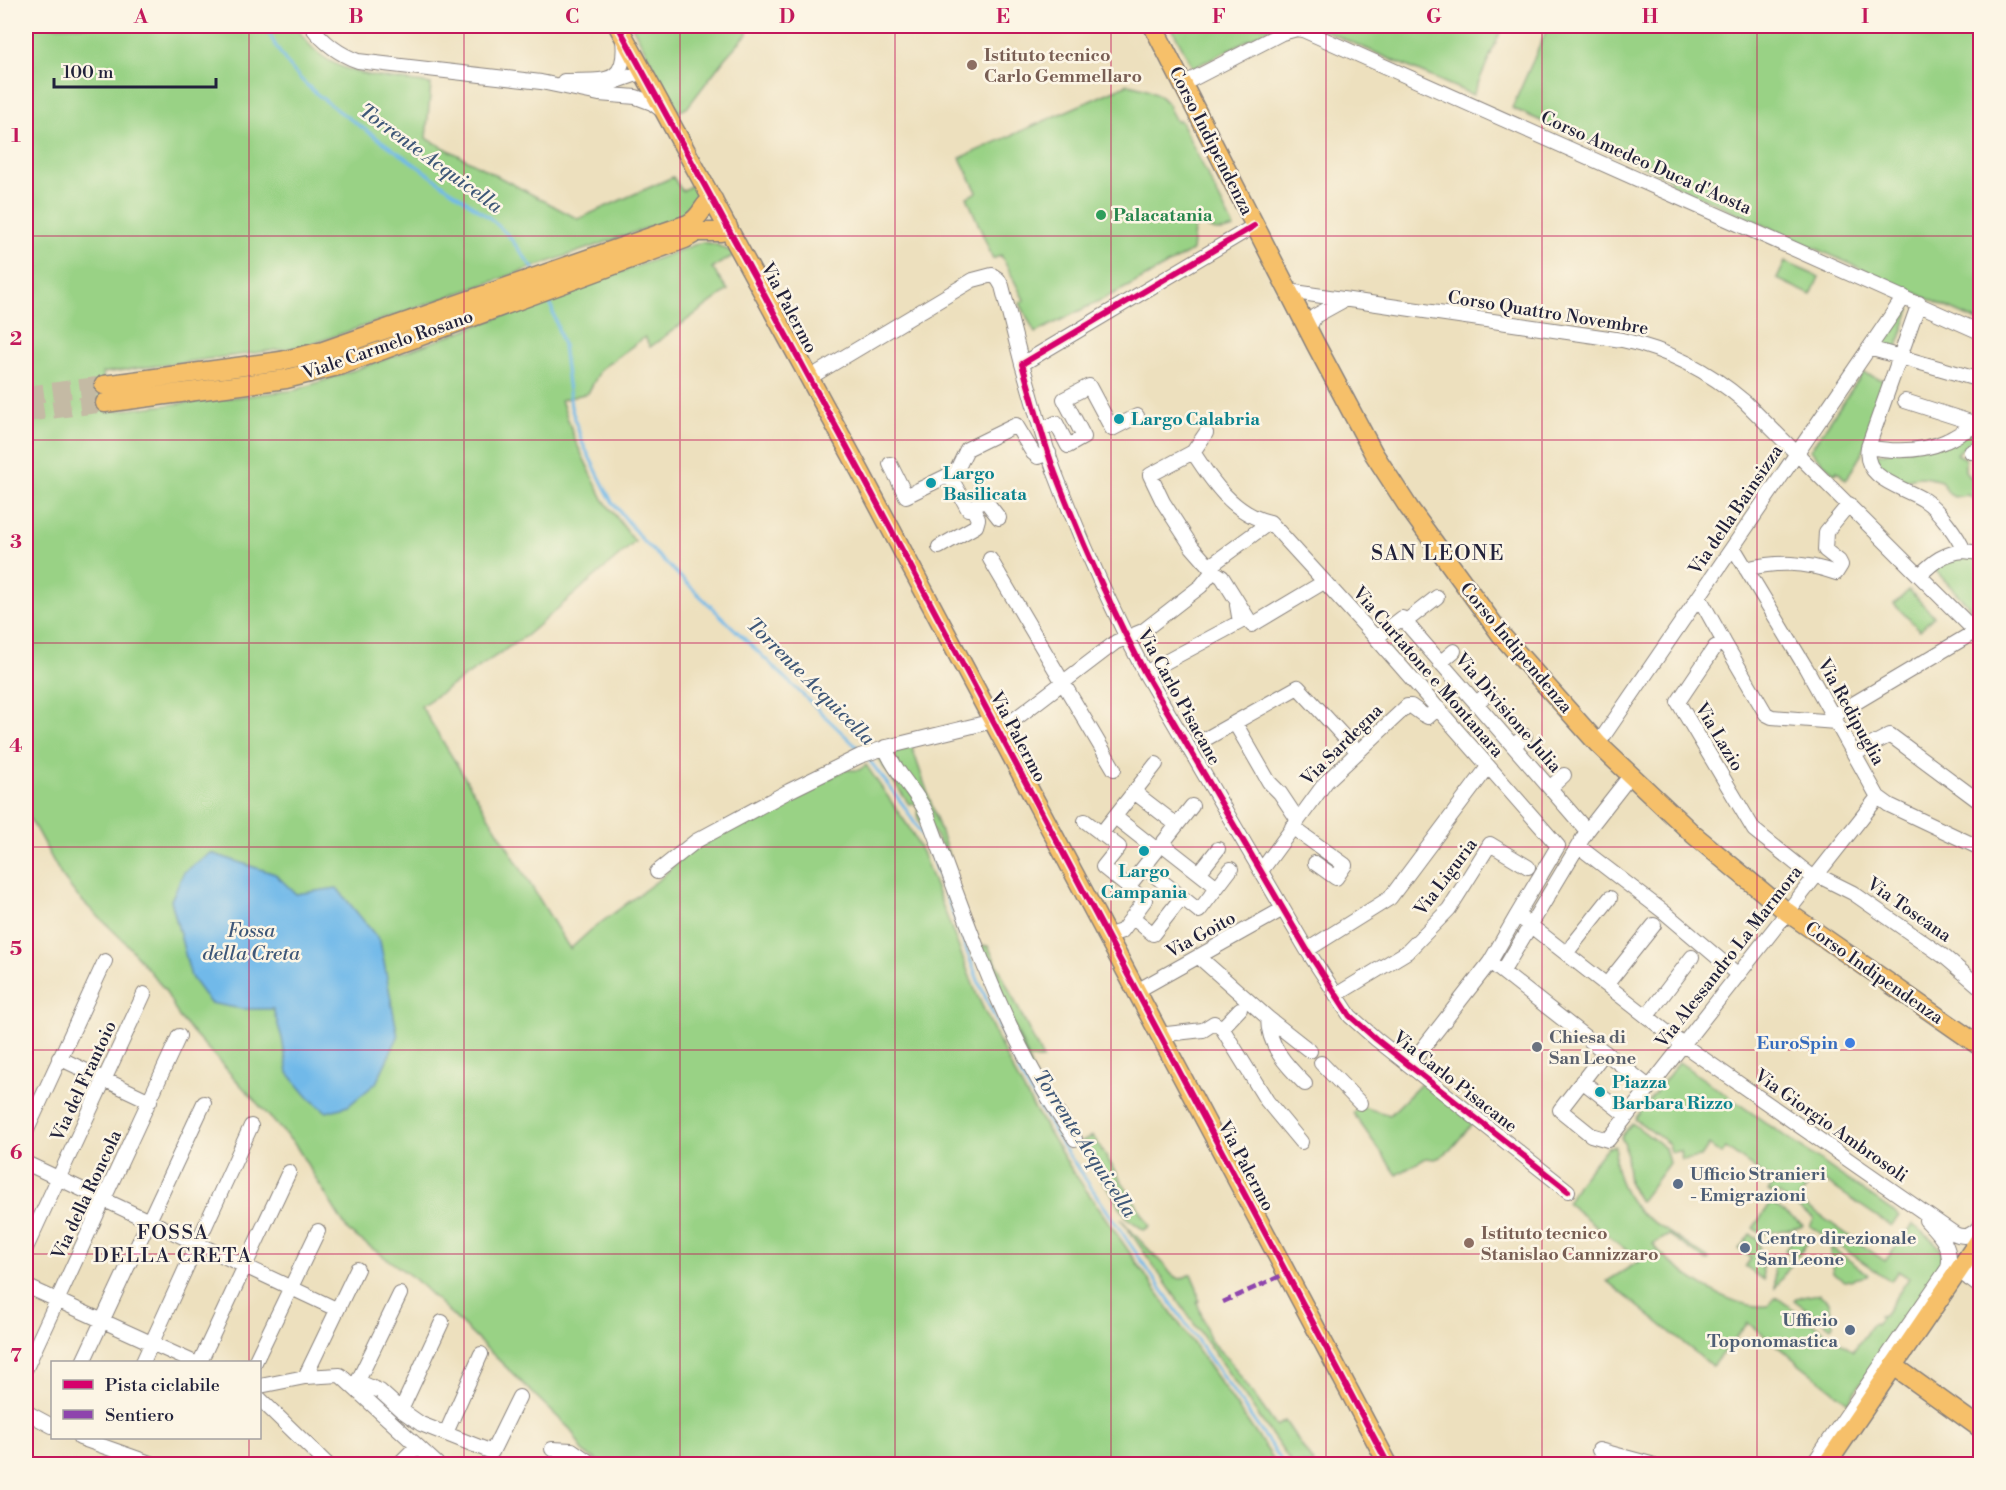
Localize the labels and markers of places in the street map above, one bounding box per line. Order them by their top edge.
place label: Istituto tecnico Carlo Gemmellaro [984,44,1142,88]
marker: Istituto tecnico Carlo Gemmellaro [965,58,979,72]
place label: Palacatania [1113,204,1213,227]
marker: Palacatania [1094,208,1108,222]
place label: Largo Calabria [1131,408,1260,431]
marker: Largo Calabria [1112,412,1126,426]
place label: Largo Basilicata [943,462,1027,506]
marker: Largo Basilicata [924,476,938,490]
marker: Largo Campania [1137,844,1151,858]
place label: Largo Campania [1101,860,1187,904]
place label: Chiesa di San Leone [1549,1026,1636,1070]
place label: EuroSpin [1756,1032,1838,1055]
marker: EuroSpin [1843,1036,1857,1050]
marker: Chiesa di San Leone [1530,1040,1544,1054]
place label: Piazza Barbara Rizzo [1612,1071,1733,1115]
marker: Piazza Barbara Rizzo [1593,1085,1607,1099]
place label: Ufficio Stranieri - Emigrazioni [1690,1163,1826,1207]
marker: Ufficio Stranieri - Emigrazioni [1671,1177,1685,1191]
place label: Istituto tecnico Stanislao Cannizzaro [1481,1222,1659,1266]
place label: Centro direzionale San Leone [1757,1227,1917,1271]
marker: Istituto tecnico Stanislao Cannizzaro [1462,1236,1476,1250]
marker: Centro direzionale San Leone [1738,1241,1752,1255]
place label: Ufficio Toponomastica [1707,1309,1838,1353]
marker: Ufficio Toponomastica [1843,1323,1857,1337]

